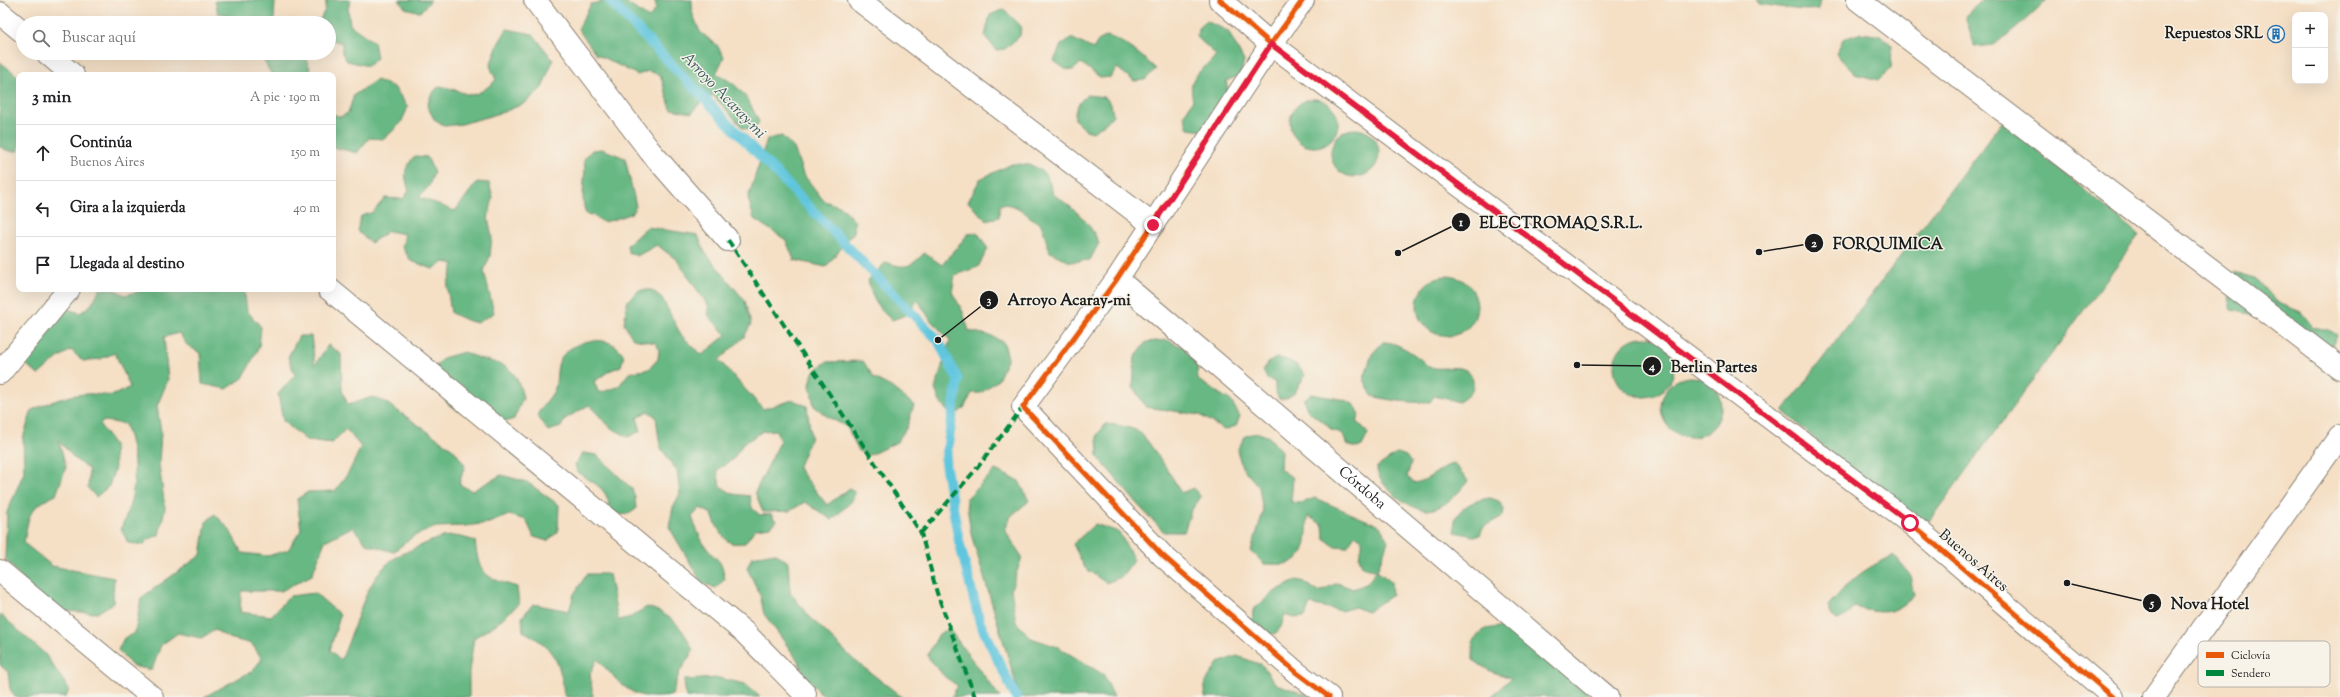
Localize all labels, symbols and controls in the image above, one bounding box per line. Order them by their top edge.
map controls [2292,12,2328,84]
button: + [2292,12,2328,48]
search box [16,16,336,60]
place label: Repuestos SRL [2165,24,2264,45]
building icon: Repuestos SRL [2266,24,2286,44]
icon: search [30,27,52,49]
text: Buscar aquí [62,28,136,49]
water label: Arroyo Acaray-mi [675,47,771,145]
button: − [2292,48,2328,84]
text: 3 min [32,86,71,110]
text: A pie · 190 m [250,89,320,107]
text: Continúa [70,133,132,154]
icon: ahead [32,142,54,164]
text: 150 m [291,144,320,162]
text: Buenos Aires [70,154,145,172]
icon: left [32,198,54,220]
text: Gira a la izquierda [70,198,186,219]
text: 40 m [293,200,320,218]
callout: ELECTROMAQ S.R.L. [1451,208,1651,236]
text: ELECTROMAQ S.R.L. [1479,213,1643,236]
text: 1 [1458,214,1464,232]
route end [1144,216,1162,234]
callout: FORQUIMICA [1804,229,1951,257]
text: FORQUIMICA [1833,234,1943,257]
text: 2 [1811,235,1817,253]
icon: arrive [32,254,54,276]
text: Llegada al destino [70,254,185,275]
callout: Arroyo Acaray-mi [979,286,1138,314]
text: Arroyo Acaray-mi [1007,290,1131,313]
text: 3 [987,292,992,310]
callout: Berlin Partes [1642,352,1765,380]
text: Berlin Partes [1671,357,1757,380]
text: 4 [1648,358,1655,376]
street label: Córdoba [1333,461,1391,515]
route start [1901,514,1919,532]
street label: Buenos Aires [1934,525,2012,597]
callout: Nova Hotel [2142,589,2257,617]
text: Nova Hotel [2171,594,2250,617]
text: 5 [2149,595,2155,613]
legend [2198,641,2330,687]
text: Ciclovía [2231,648,2270,664]
text: Sendero [2231,666,2270,682]

